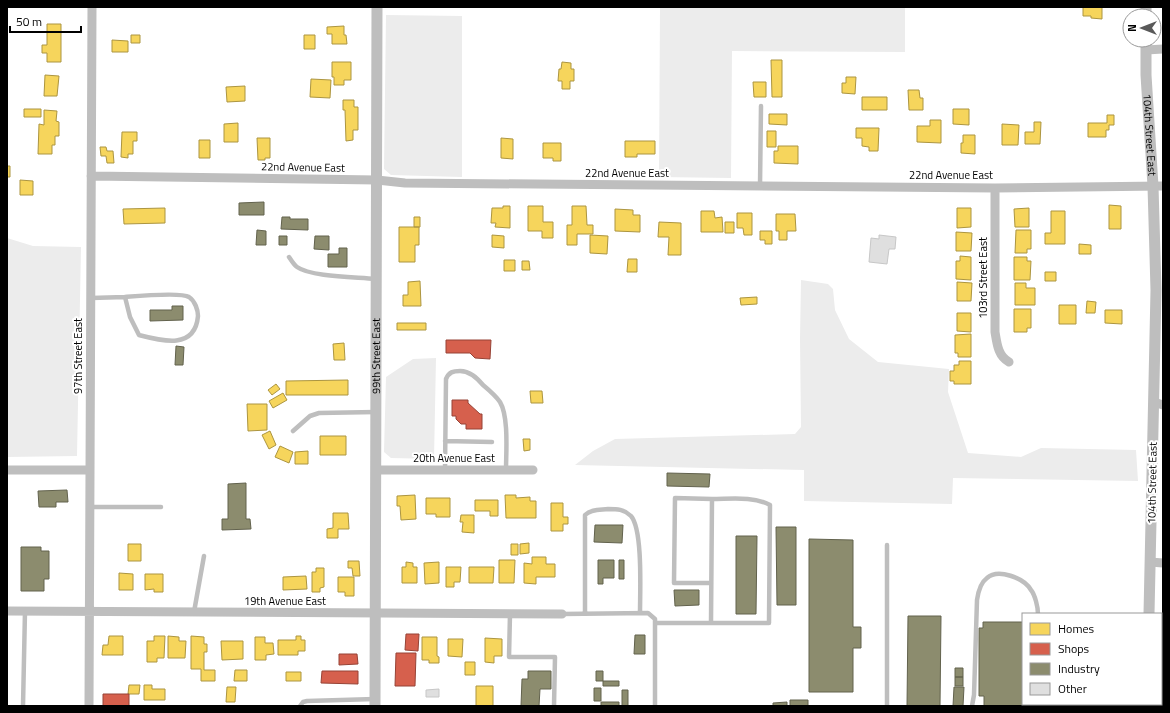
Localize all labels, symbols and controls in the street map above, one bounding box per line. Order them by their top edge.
scale bar [10,8,81,34]
north arrow [1122,8,1162,48]
text: 50 m [16,12,42,31]
text: N [1124,24,1140,32]
street label: 104th Street East [1139,93,1160,177]
street label: 22nd Avenue East [261,158,345,176]
street label: 22nd Avenue East [585,165,669,181]
street label: 22nd Avenue East [909,167,993,183]
street label: 103rd Street East [975,237,991,319]
street label: 97th Street East [70,318,86,394]
street label: 99th Street East [368,318,384,394]
street label: 104th Street East [1143,442,1161,524]
street label: 20th Avenue East [413,450,495,466]
street label: 19th Avenue East [244,593,326,609]
legend [1022,613,1162,705]
text: Homes [1058,619,1094,638]
text: Shops [1058,639,1090,658]
text: Industry [1058,659,1100,678]
text: Other [1058,679,1087,698]

